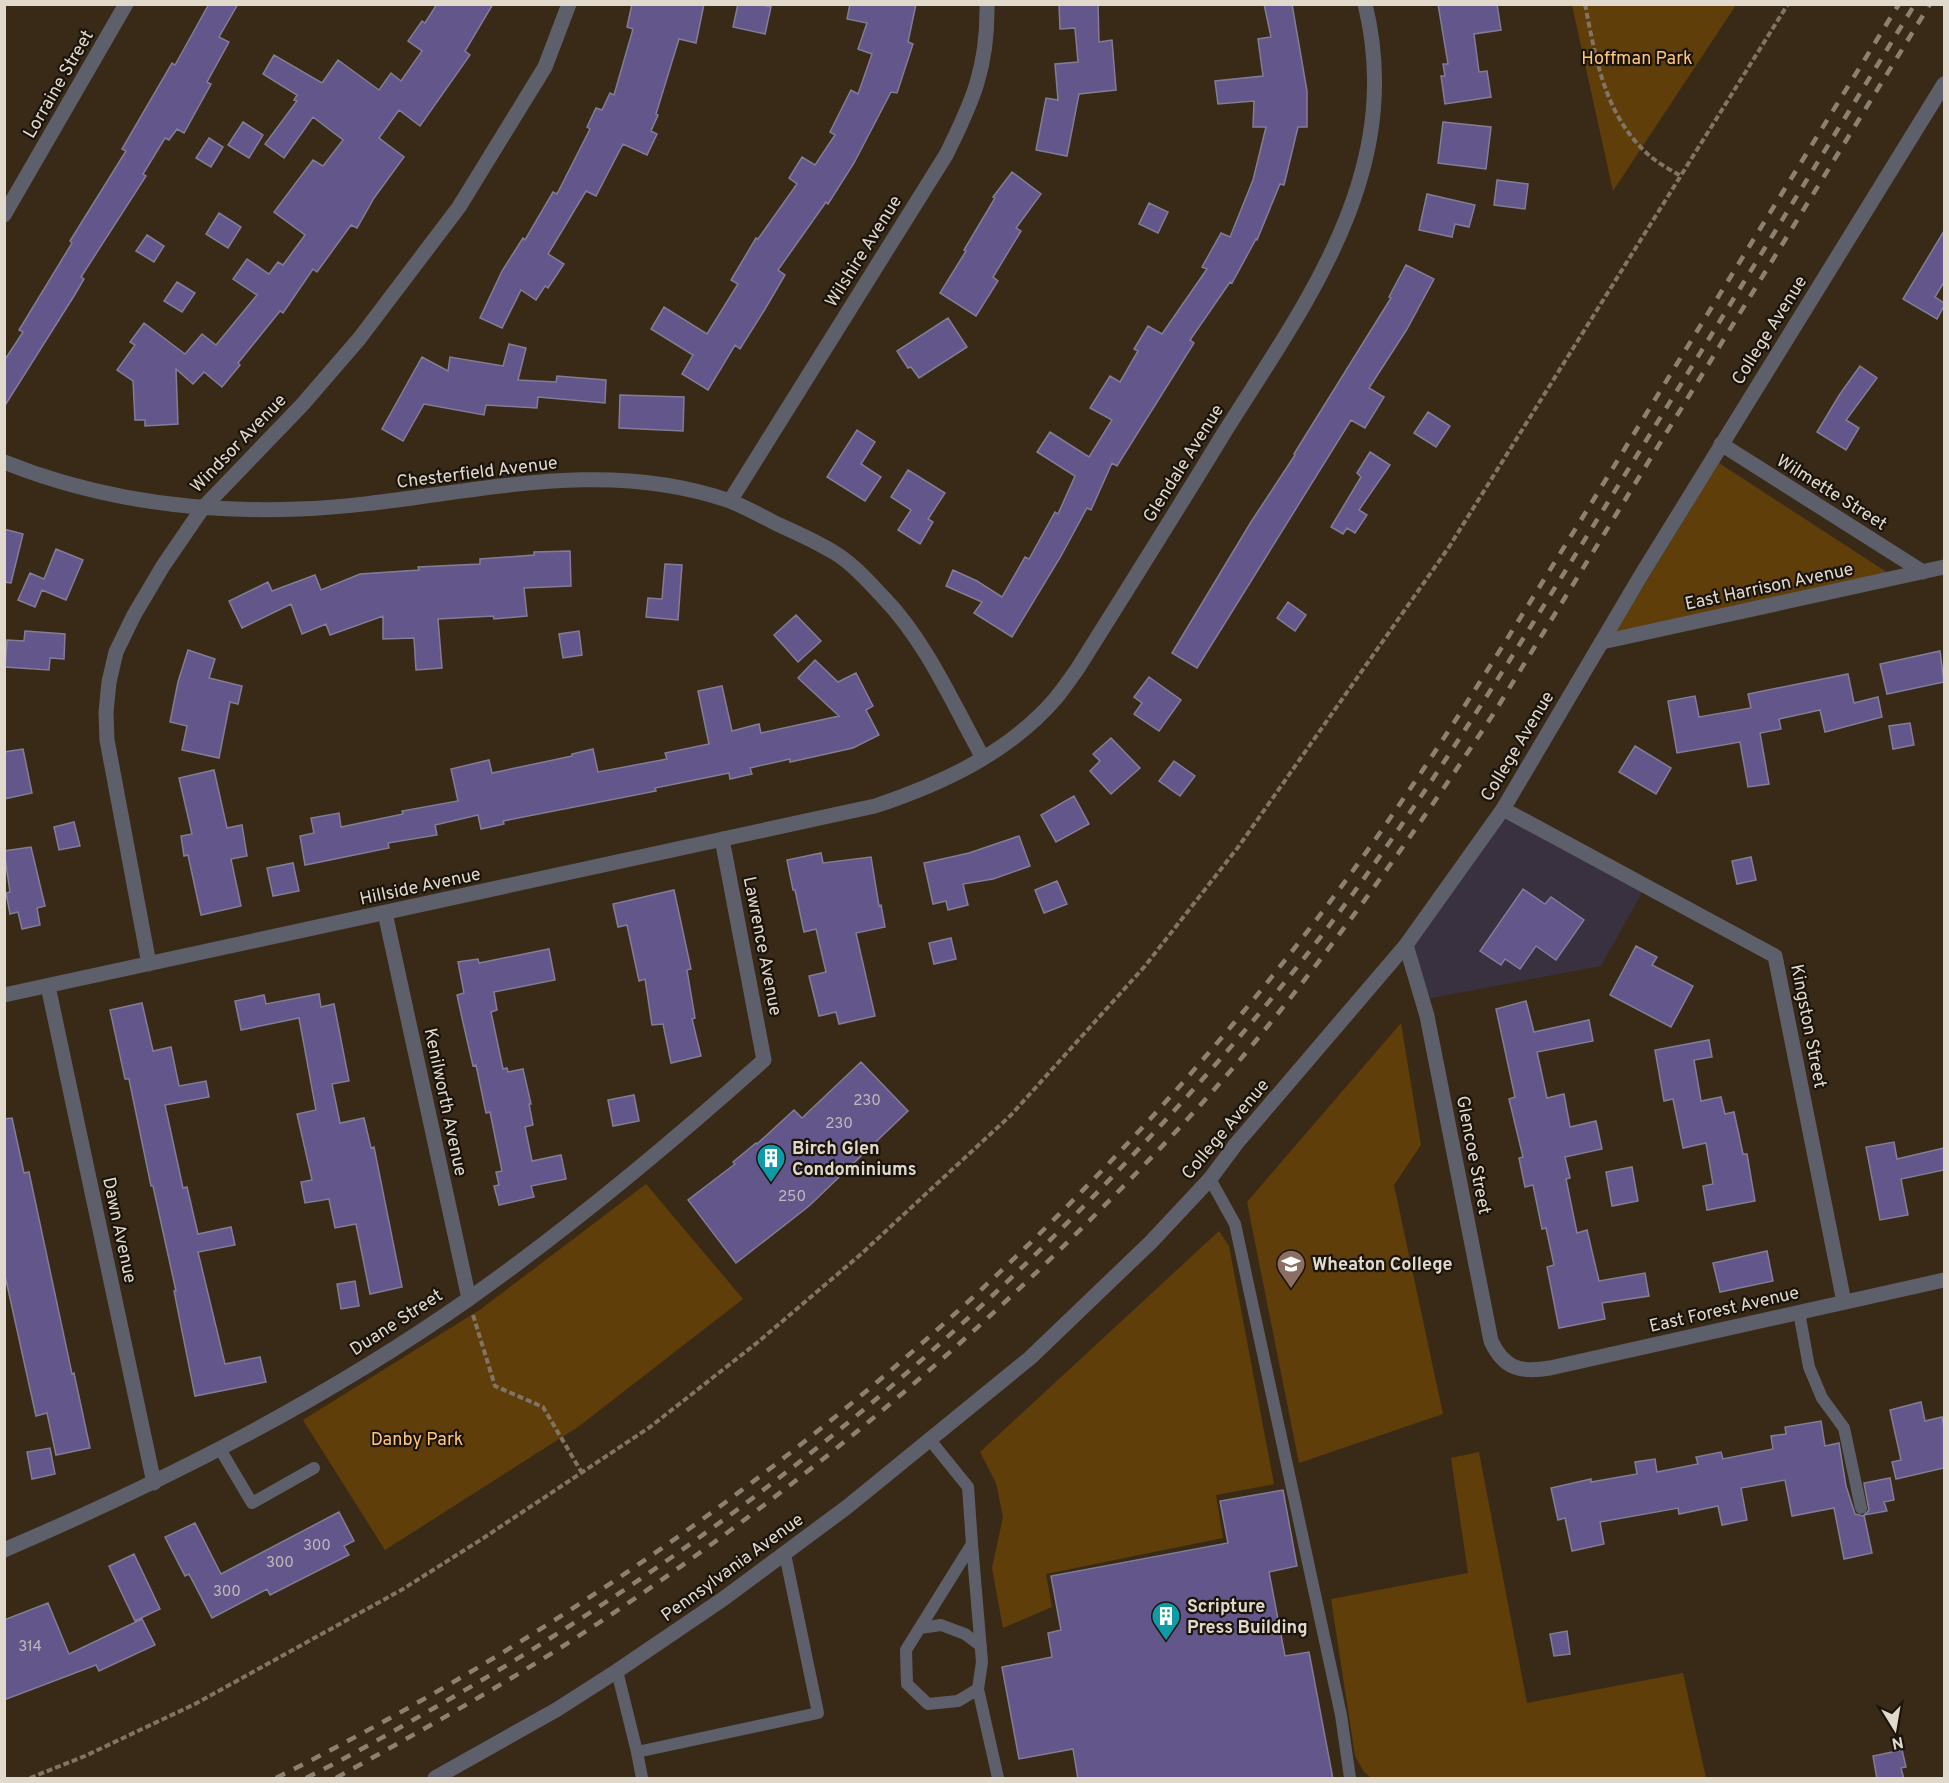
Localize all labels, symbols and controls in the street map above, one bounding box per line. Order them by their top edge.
street label: Lorraine Street [19,26,100,143]
park label: Hoffman Park [1581,48,1693,71]
street label: Wilshire Avenue [821,192,908,312]
street label: College Avenue [1727,272,1813,390]
street label: Windsor Avenue [186,390,292,498]
street label: Glendale Avenue [1139,400,1230,527]
street label: Wilmette Street [1772,450,1891,536]
street label: Chesterfield Avenue [395,452,559,495]
street label: East Harrison Avenue [1683,558,1856,617]
street label: College Avenue [1476,687,1560,806]
street label: Hillside Avenue [358,863,483,912]
street label: Lawrence Avenue [737,875,786,1018]
street label: Kingston Street [1784,962,1831,1090]
street label: Kenilworth Avenue [418,1026,471,1179]
street label: College Avenue [1177,1075,1275,1185]
house number: 230 [853,1092,881,1111]
street label: Glencoe Street [1450,1094,1495,1217]
house number: 230 [825,1115,853,1134]
place label: Birch Glen Condominiums [792,1138,917,1182]
building icon: Birch Glen Condominiums [755,1142,787,1184]
street label: Dawn Avenue [96,1175,141,1285]
house number: 250 [778,1188,806,1207]
school or university icon: Wheaton College [1275,1248,1307,1290]
place label: Wheaton College [1312,1254,1453,1277]
street label: East Forest Avenue [1647,1282,1801,1339]
street label: Duane Street [346,1285,448,1362]
park label: Danby Park [371,1429,463,1452]
street label: Pennsylvania Avenue [657,1509,809,1628]
house number: 300 [303,1537,331,1556]
house number: 300 [266,1554,294,1573]
house number: 300 [213,1583,241,1602]
place label: Scripture Press Building [1187,1596,1308,1640]
building icon: Scripture Press Building [1150,1600,1182,1642]
house number: 314 [18,1638,42,1657]
north arrow [1865,1699,1925,1759]
text: N [1890,1731,1905,1753]

